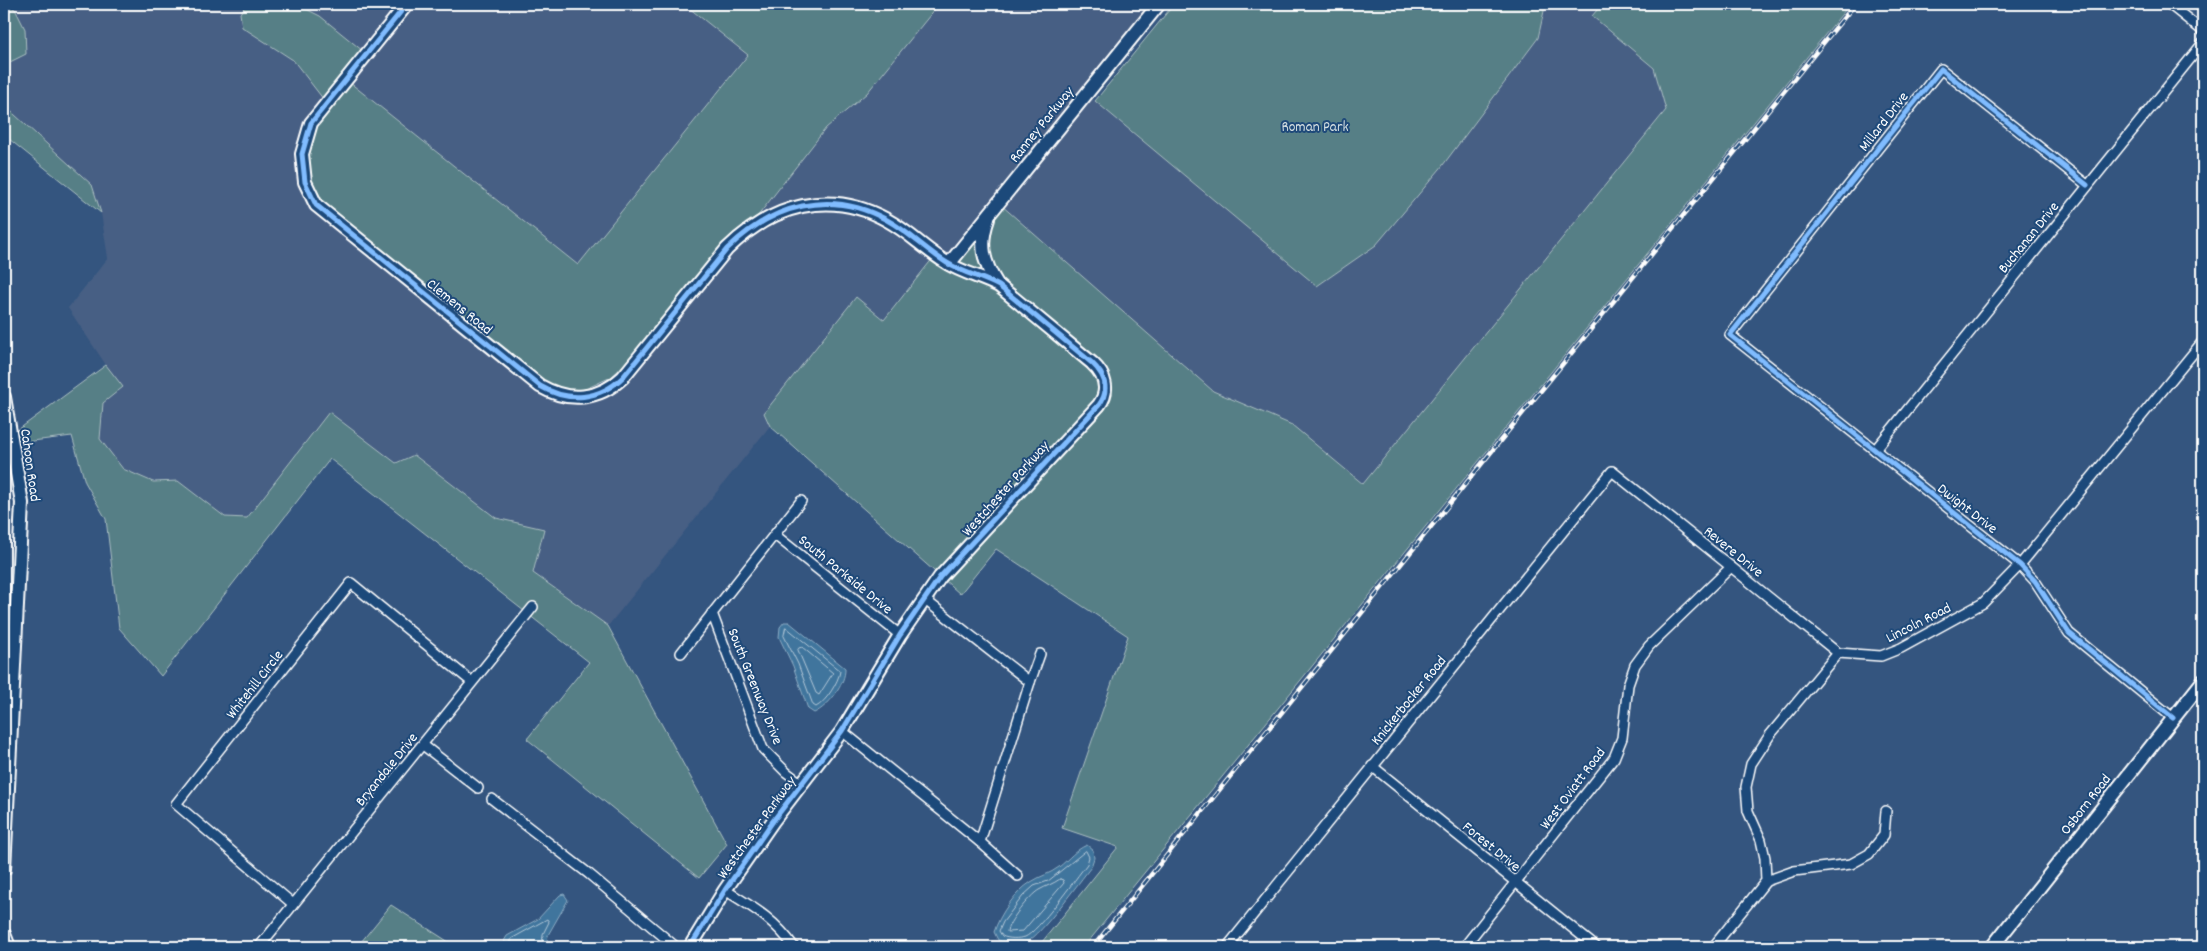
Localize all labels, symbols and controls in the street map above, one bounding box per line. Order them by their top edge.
street label: Ranney Parkway [1005,82,1081,168]
street label: Millard Drive [1854,87,1915,157]
park label: Roman Park [1281,117,1349,139]
street label: Buchanan Drive [1994,197,2066,279]
street label: Clemens Road [421,274,496,341]
street label: Cahoon Road [13,428,45,503]
street label: Westchester Parkway [957,436,1056,542]
street label: Dwight Drive [1932,479,2002,540]
street label: Revere Drive [1698,522,1768,584]
street label: South Parkside Drive [793,530,897,621]
street label: Lincoln Road [1882,598,1955,650]
street label: South Greenway Drive [721,625,788,749]
street label: Whitehill Circle [222,646,290,725]
street label: Knickerbocker Road [1366,652,1453,751]
street label: Bryandale Drive [351,728,424,812]
street label: West Oviatt Road [1535,744,1612,835]
street label: Osborn Road [2056,770,2117,840]
street label: Westchester Parkway [713,771,803,884]
street label: Forest Drive [1457,817,1525,878]

